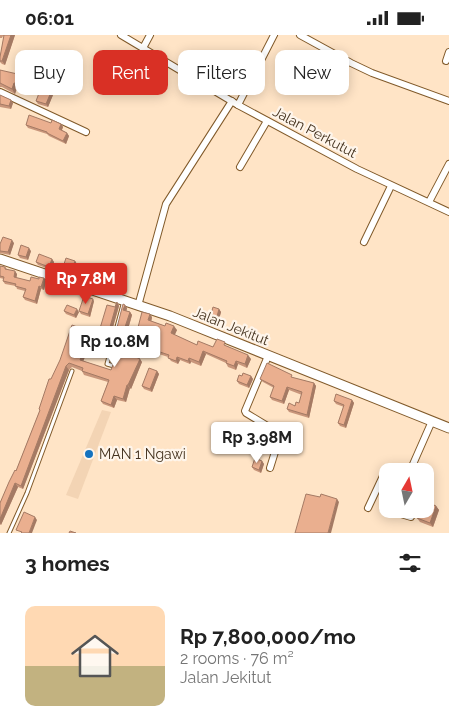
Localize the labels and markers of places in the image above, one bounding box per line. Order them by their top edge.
pin: Rp 7.8M [40,263,132,305]
pin: Rp 10.8M [63,325,167,368]
pin: Rp 3.98M [205,421,309,464]
place label: MAN 1 Ngawi [99,446,186,462]
marker: MAN 1 Ngawi [83,448,95,460]

